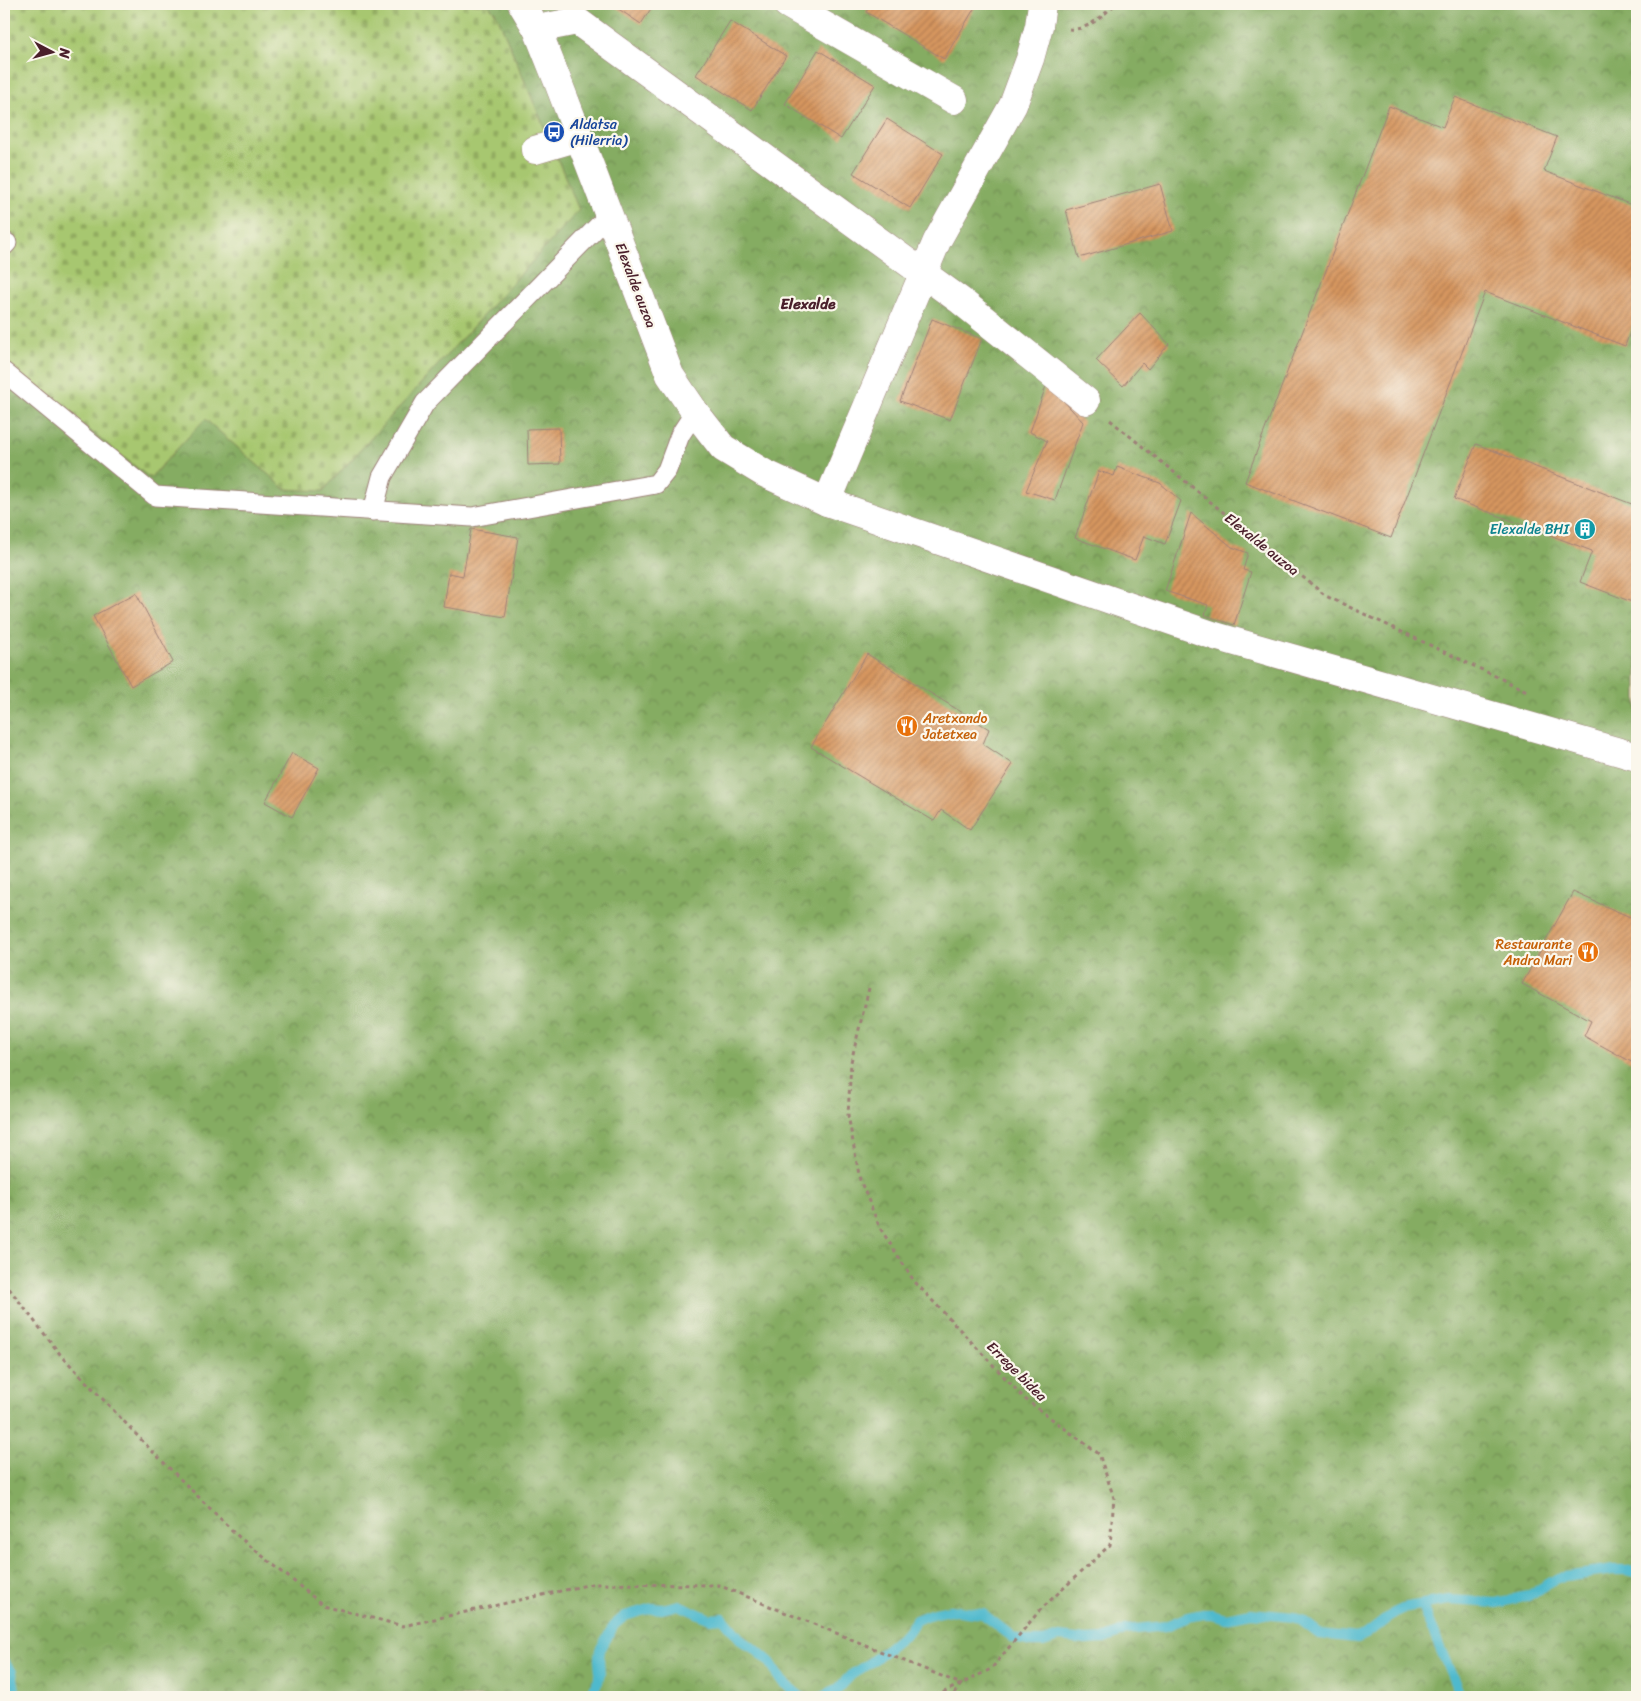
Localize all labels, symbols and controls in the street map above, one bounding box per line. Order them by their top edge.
north arrow [28,28,78,78]
text: N [51,46,77,60]
place label: Aldatsa (Hilerria) [569,112,628,153]
bus stop icon: Aldatsa (Hilerria) [542,120,566,144]
street label: Elexalde auzoa [608,239,663,332]
district label: Elexalde [781,291,836,317]
street label: Elexalde auzoa [1219,506,1305,582]
place label: Elexalde BHI [1490,517,1570,542]
building icon: Elexalde BHI [1573,517,1597,541]
place label: Aretxondo Jatetxea [922,706,987,747]
restaurant icon: Aretxondo Jatetxea [895,714,919,738]
place label: Restaurante Andra Mari [1496,932,1573,973]
restaurant icon: Restaurante Andra Mari [1576,940,1600,964]
street label: Errege bidea [980,1335,1054,1408]

